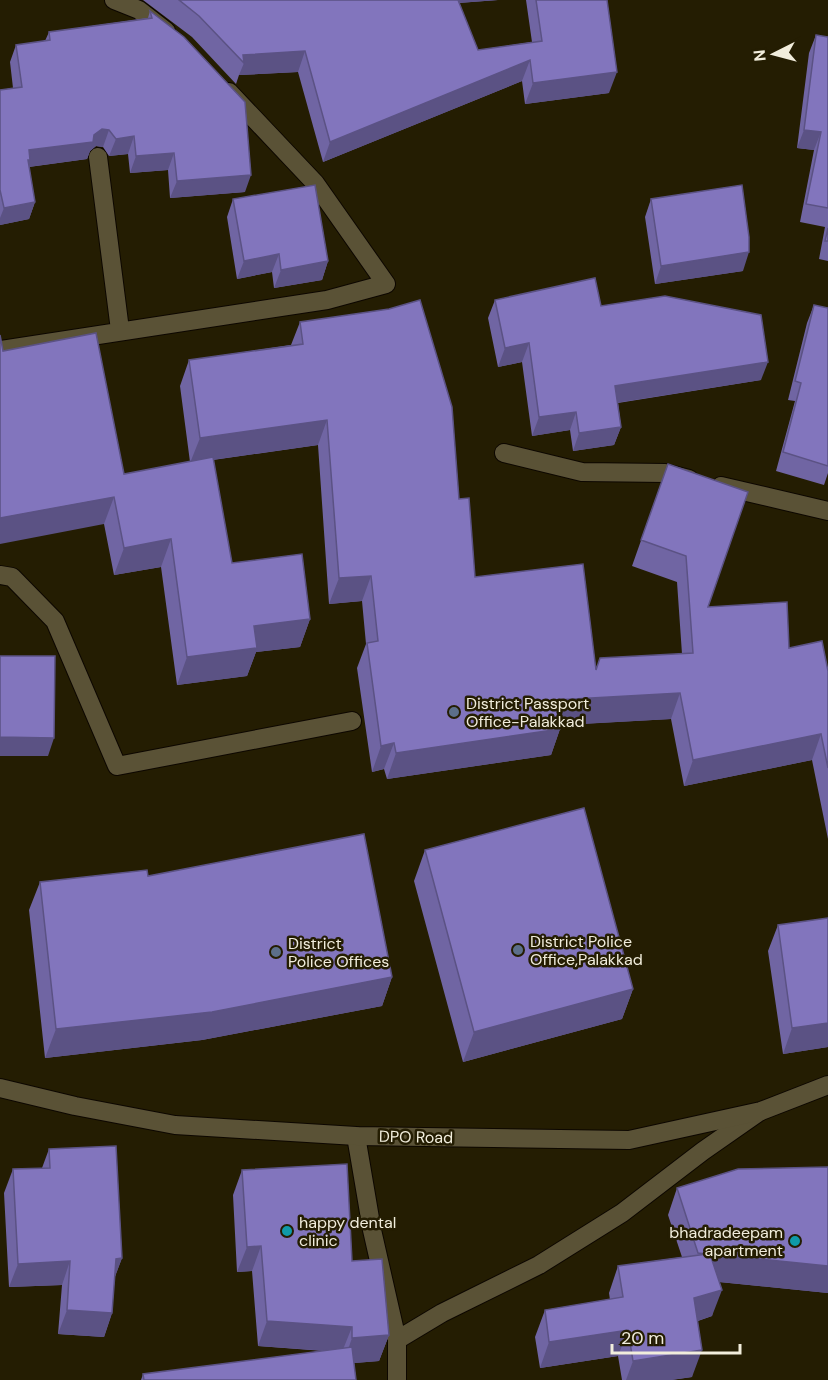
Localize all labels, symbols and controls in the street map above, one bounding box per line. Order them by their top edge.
north arrow [744,24,804,84]
text: N [749,49,771,62]
place label: District Passport Office-Palakkad [466,693,589,732]
marker: District Passport Office-Palakkad [447,705,461,719]
place label: District Police Office,Palakkad [530,931,643,970]
place label: District Police Offices [288,933,389,972]
marker: District Police Office,Palakkad [511,943,525,957]
marker: District Police Offices [269,945,283,959]
street label: DPO Road [379,1126,453,1148]
place label: happy dental clinic [299,1212,396,1251]
place label: bhadradeepam apartment [669,1222,783,1261]
marker: happy dental clinic [280,1224,294,1238]
marker: bhadradeepam apartment [788,1234,802,1248]
scale bar [612,1317,740,1355]
text: 20 m [621,1326,664,1350]

